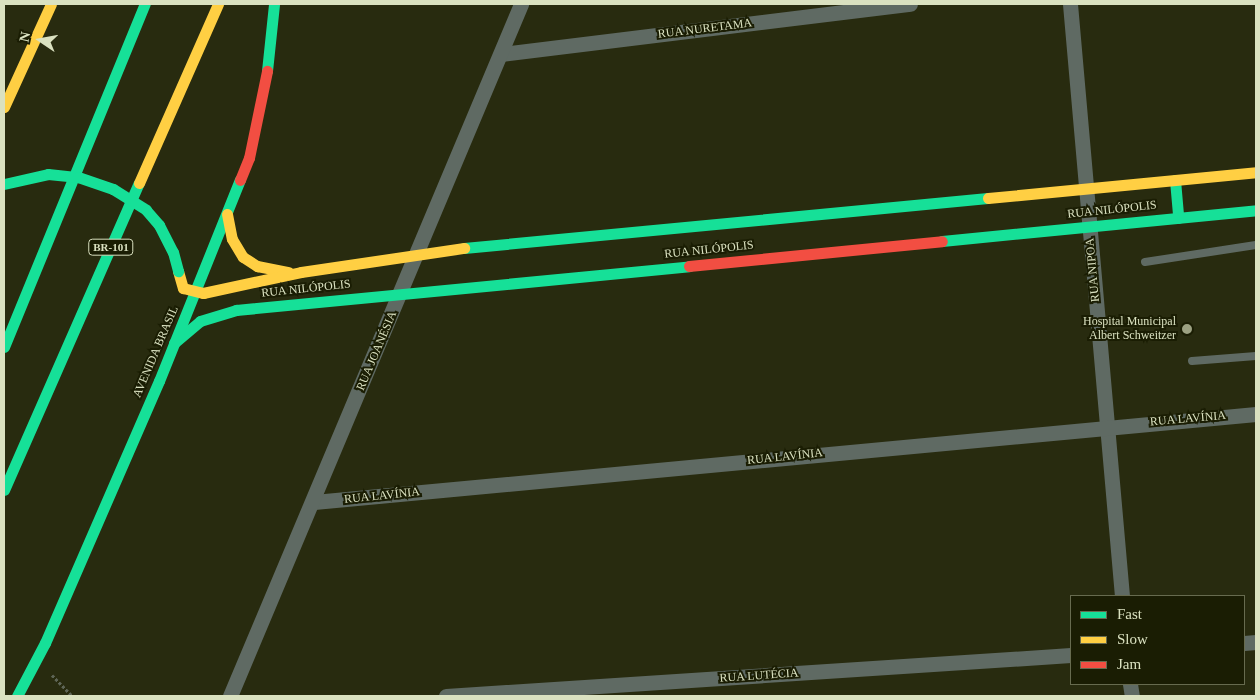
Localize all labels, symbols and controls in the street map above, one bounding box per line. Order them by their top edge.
north arrow [15,15,65,65]
street label: RUA NURETAMA [657,16,753,42]
text: N [16,30,33,43]
street label: RUA NILÓPOLIS [1066,198,1158,222]
street label: RUA NIPOA [1083,237,1103,303]
road number: BR-101 [87,238,135,256]
street label: RUA NILÓPOLIS [663,238,755,262]
street label: RUA NILÓPOLIS [260,277,352,301]
street label: AVENIDA BRASIL [130,304,182,400]
street label: RUA JOANÉSIA [354,309,400,393]
place label: Hospital Municipal Albert Schweitzer [1083,315,1176,343]
marker: Hospital Municipal Albert Schweitzer [1180,322,1194,336]
street label: RUA LAVÍNIA [1149,408,1227,430]
street label: RUA LAVÍNIA [746,446,824,468]
street label: RUA LAVÍNIA [343,485,421,507]
legend [1070,595,1245,685]
text: Fast [1117,606,1142,622]
text: Slow [1117,631,1148,647]
text: Jam [1117,656,1141,672]
street label: RUA LUTÉCIA [719,666,799,686]

